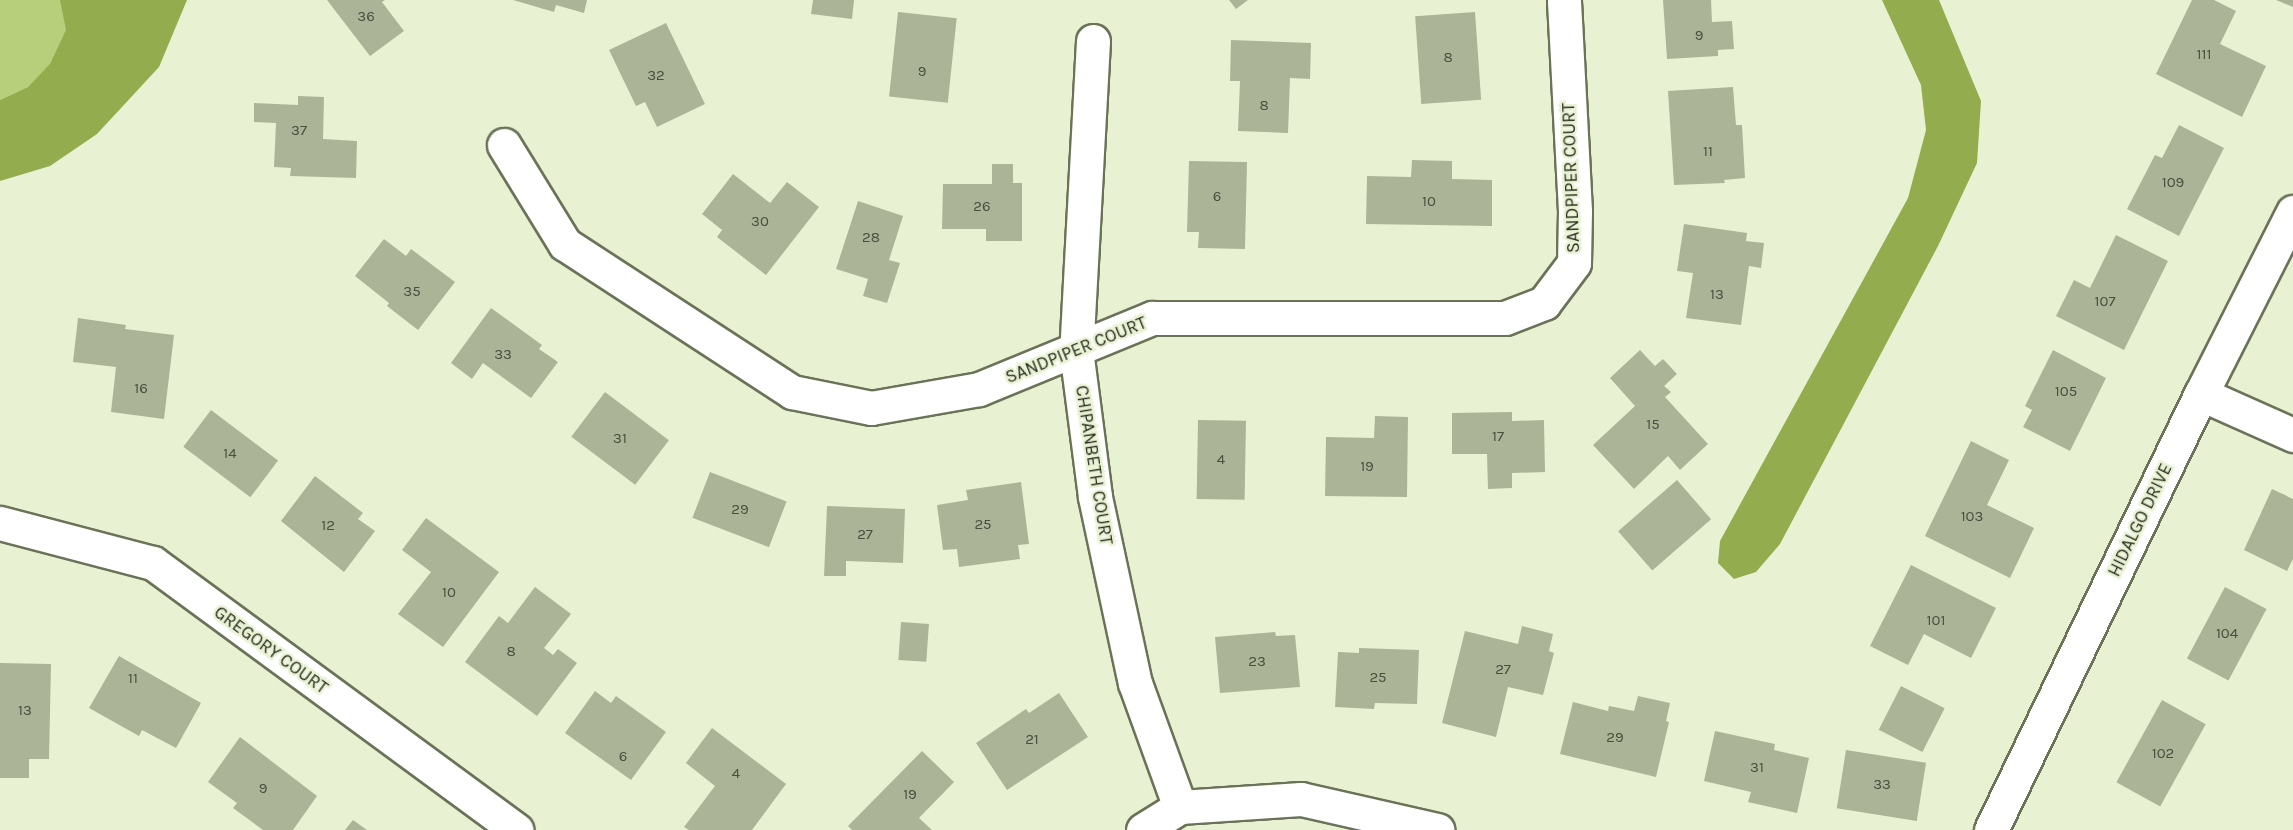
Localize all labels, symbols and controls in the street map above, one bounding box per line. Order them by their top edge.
house number: 36 [357,8,375,26]
house number: 9 [1695,27,1703,45]
house number: 111 [2197,46,2211,64]
house number: 8 [1443,49,1453,67]
house number: 9 [918,63,926,81]
house number: 32 [647,67,665,85]
house number: 8 [1259,97,1269,115]
street label: SANDPIPER COURT [1558,103,1584,253]
house number: 37 [291,122,307,140]
house number: 11 [1703,143,1713,161]
house number: 109 [2162,174,2184,192]
house number: 6 [1213,188,1221,206]
house number: 10 [1422,193,1436,211]
house number: 26 [973,198,991,216]
house number: 30 [751,213,769,231]
house number: 28 [862,229,880,247]
house number: 35 [403,283,421,301]
house number: 13 [1710,286,1724,304]
house number: 107 [2095,293,2115,311]
street label: SANDPIPER COURT [1002,312,1150,388]
house number: 33 [494,346,512,364]
house number: 16 [134,380,148,398]
house number: 105 [2055,383,2077,401]
street label: CHIPANBETH COURT [1071,384,1117,546]
house number: 15 [1646,416,1660,434]
house number: 17 [1492,428,1504,446]
house number: 31 [613,430,627,448]
house number: 14 [223,445,237,463]
house number: 4 [1217,451,1225,469]
house number: 19 [1360,458,1374,476]
street label: HIDALGO DRIVE [2103,460,2177,580]
house number: 29 [731,501,749,519]
house number: 103 [1961,508,1983,526]
house number: 25 [974,516,992,534]
house number: 12 [321,517,335,535]
house number: 27 [857,526,873,544]
house number: 10 [442,584,456,602]
street label: GREGORY COURT [210,601,332,699]
house number: 101 [1927,612,1945,630]
house number: 104 [2216,625,2238,643]
house number: 8 [506,643,516,661]
house number: 23 [1248,653,1266,671]
house number: 27 [1495,661,1511,679]
house number: 25 [1369,669,1387,687]
house number: 11 [128,670,138,688]
house number: 13 [18,702,32,720]
house number: 29 [1606,729,1624,747]
house number: 21 [1025,731,1039,749]
house number: 102 [2152,745,2174,763]
house number: 6 [619,748,627,766]
house number: 31 [1750,759,1764,777]
house number: 4 [732,765,740,783]
house number: 33 [1873,776,1891,794]
house number: 9 [259,780,267,798]
house number: 19 [903,786,917,804]

